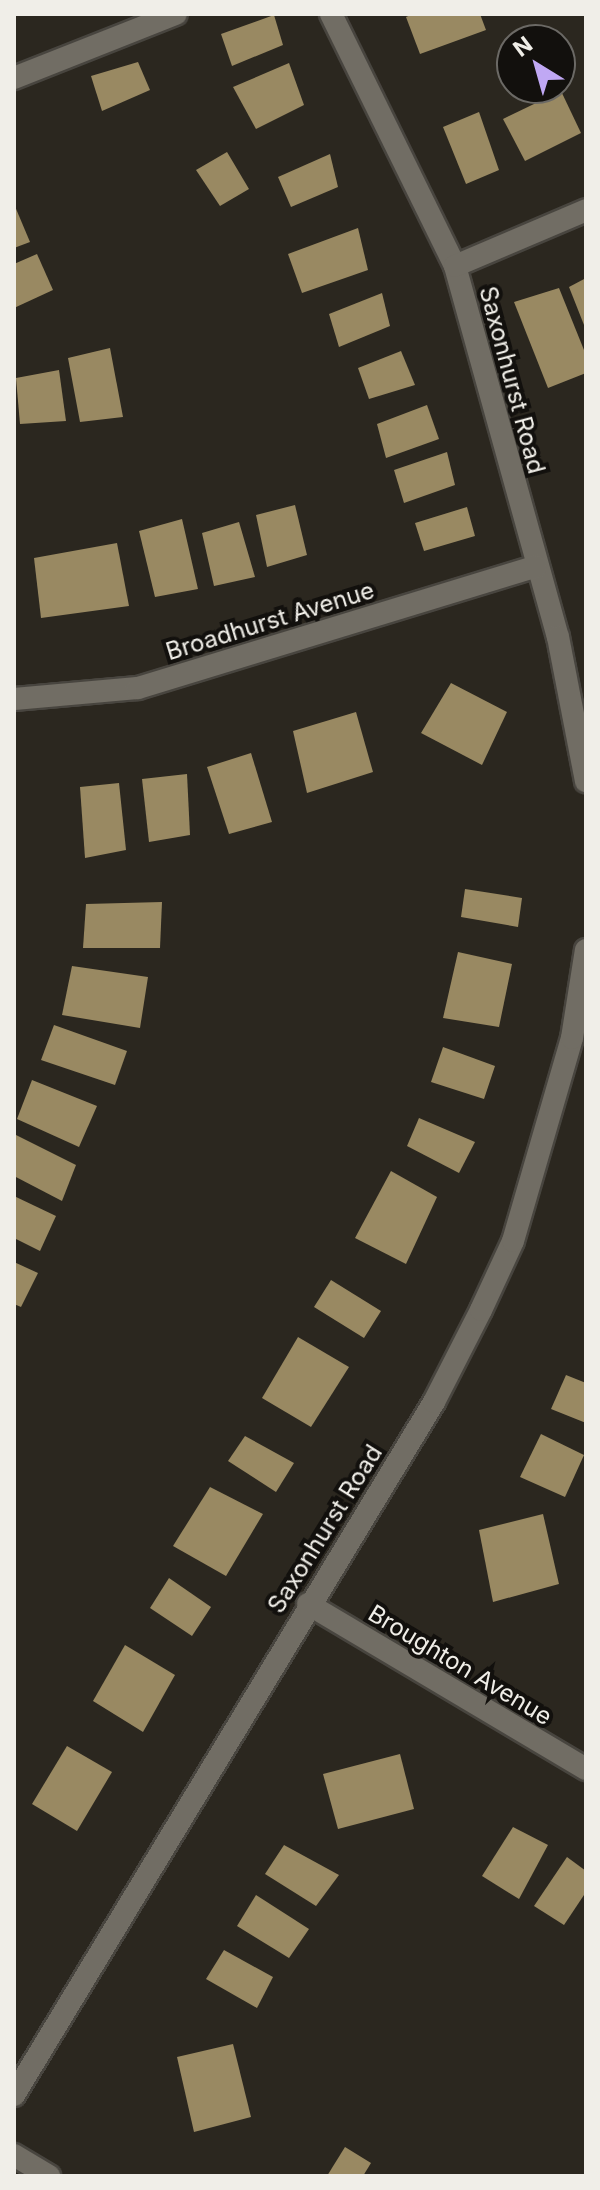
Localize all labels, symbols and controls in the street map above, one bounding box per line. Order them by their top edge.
north arrow [496,24,576,104]
text: N [508,31,537,62]
street label: Saxonhurst Road [473,283,551,477]
street label: Broadhurst Avenue [162,576,378,666]
street label: Saxonhurst Road [262,1440,388,1618]
street label: Broughton Avenue [363,1599,557,1731]

